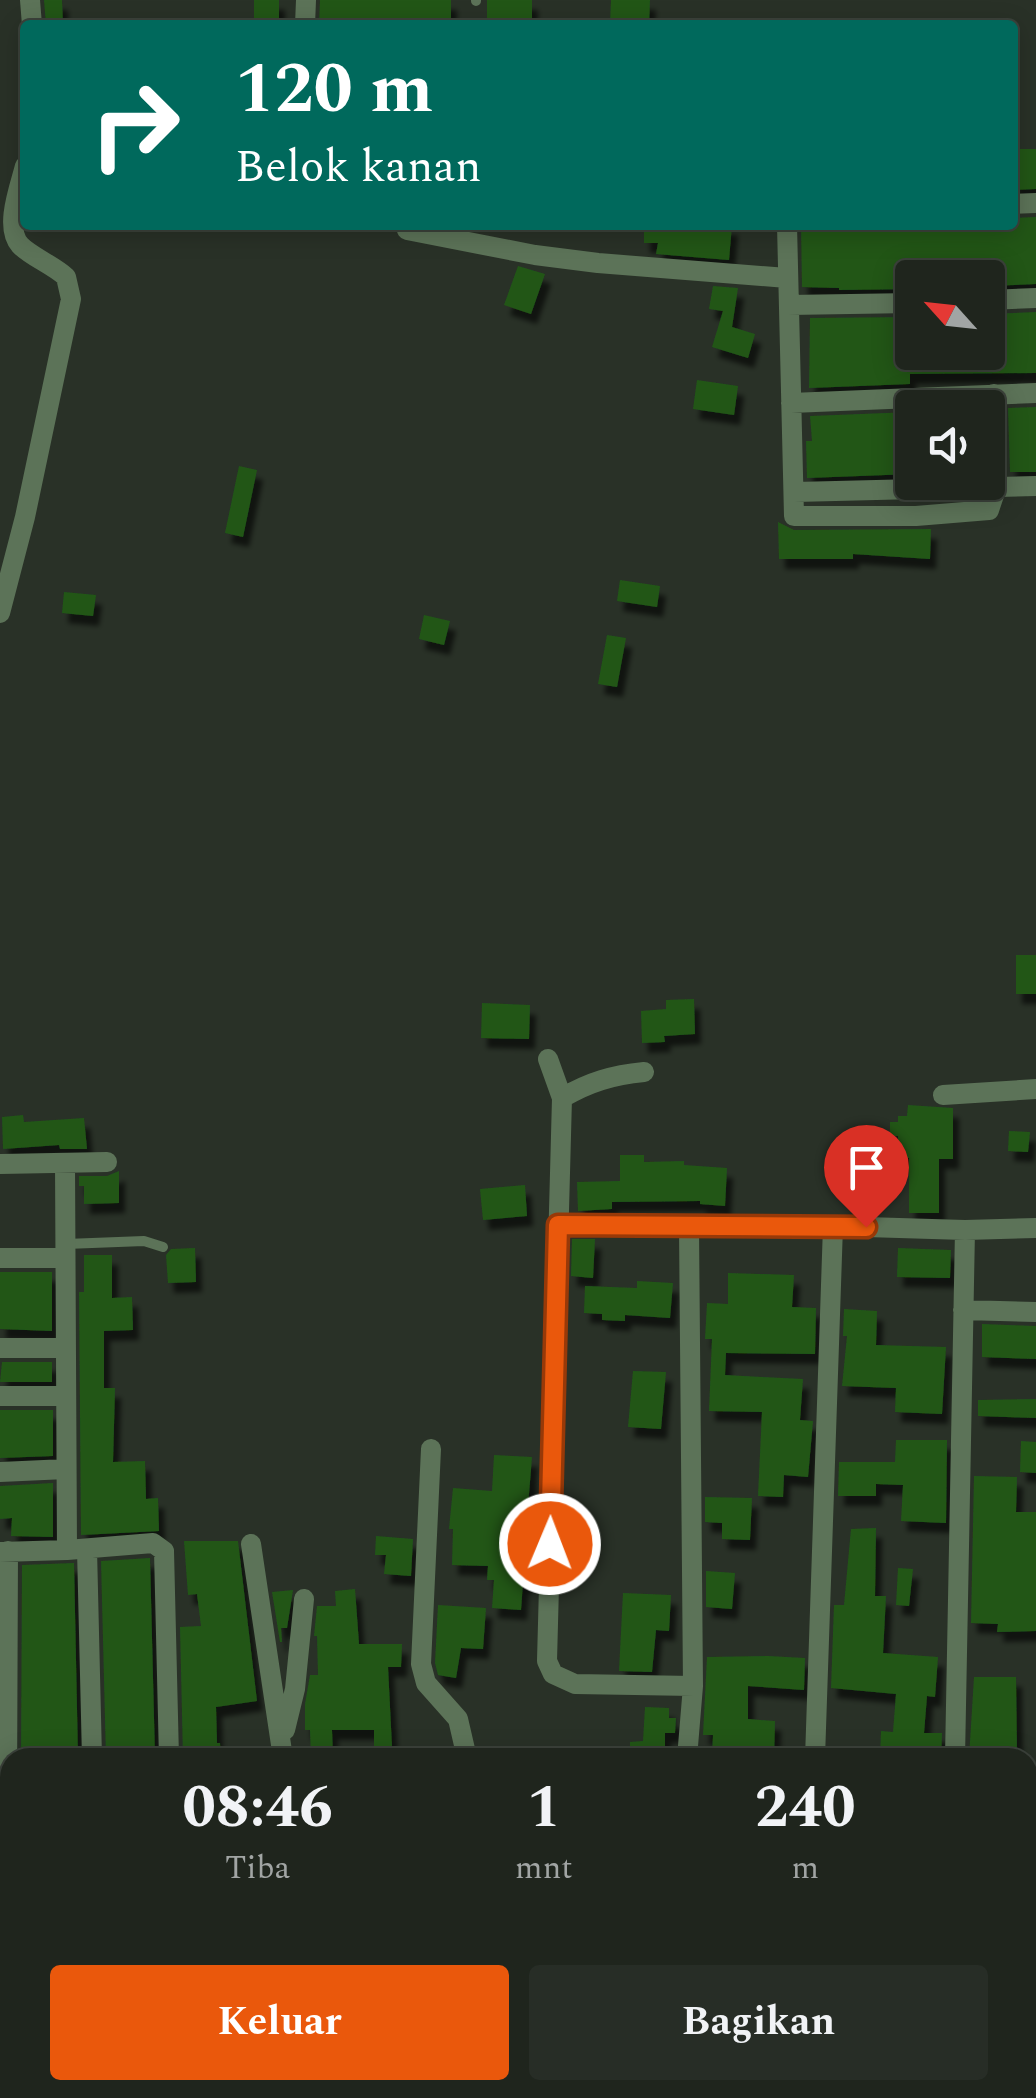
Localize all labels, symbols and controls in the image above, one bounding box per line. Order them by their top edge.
text: 120 m [235,37,433,143]
icon: right [70,60,200,190]
text: Belok kanan [235,133,481,202]
north arrow [895,260,1005,370]
map controls [895,260,1005,500]
button: sound [895,390,1005,500]
pin [824,1125,909,1228]
icon: arrive [839,1140,894,1195]
position arrow [498,1492,602,1596]
text: 08:46 [182,1762,333,1854]
text: 1 [527,1762,561,1854]
text: 240 [755,1762,856,1854]
text: Tiba [225,1844,290,1893]
text: mnt [515,1844,573,1893]
text: m [792,1844,819,1893]
button: Keluar [50,1965,509,2080]
button: Bagikan [529,1965,988,2080]

